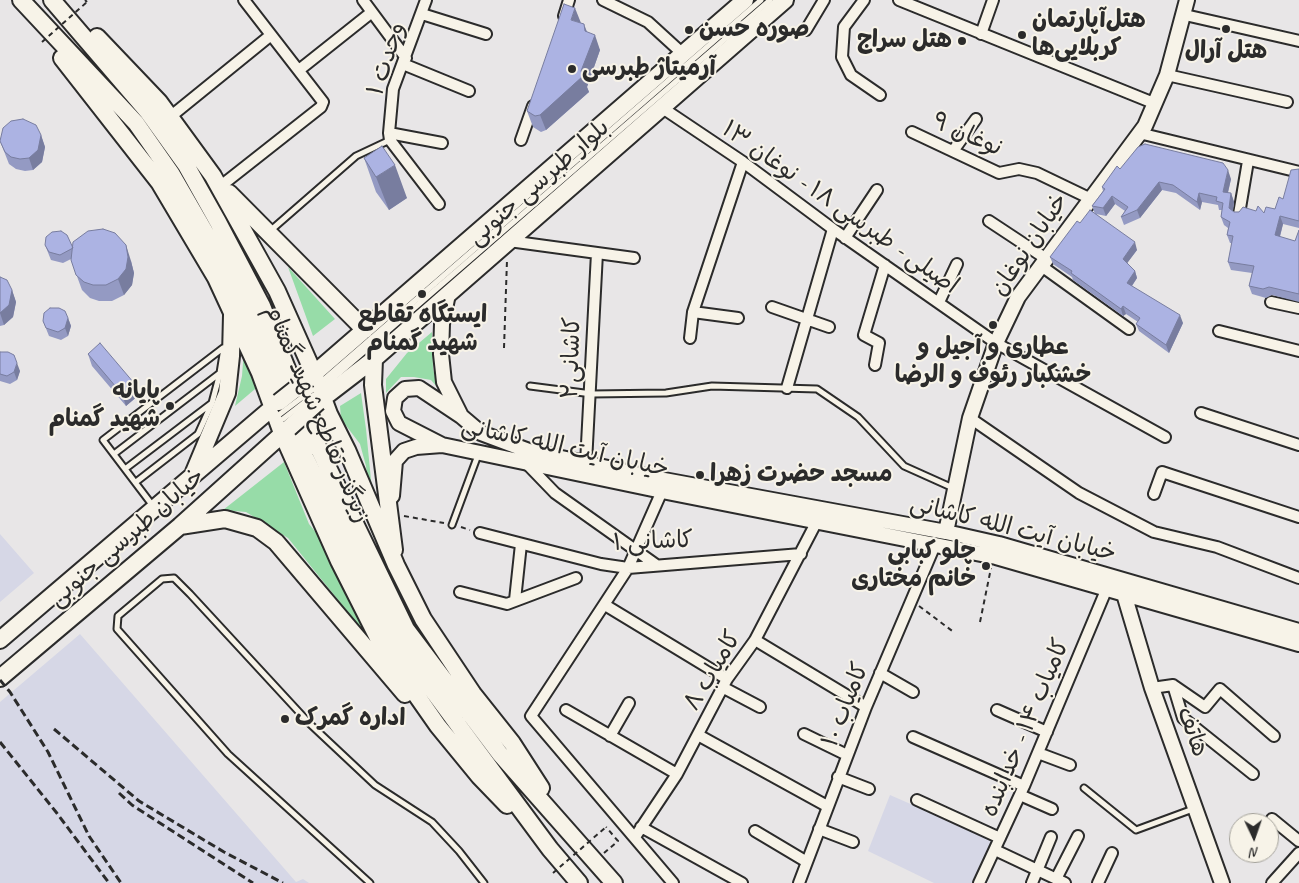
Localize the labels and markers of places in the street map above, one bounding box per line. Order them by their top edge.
place label: هتل‌آپارتمان کربلایی‌ها [1032,7,1146,63]
place label: صوره حسن [699,16,810,44]
marker: هتل آرال [1220,23,1232,35]
marker: صوره حسن [683,24,695,36]
place label: هتل سراج [857,27,952,55]
marker: هتل‌آپارتمان کربلایی‌ها [1016,29,1028,41]
marker: هتل سراج [956,35,968,47]
place label: هتل آرال [1185,38,1267,66]
place label: آرمیتاژ طبرسی [582,55,716,83]
marker: آرمیتاژ طبرسی [566,63,578,75]
marker: ایستگاه تقاطع شهید گمنام [416,288,428,300]
place label: ایستگاه تقاطع شهید گمنام [357,302,487,358]
marker: عطاری و آجیل و خشکبار رئوف و الرضا [987,319,999,331]
place label: عطاری و آجیل و خشکبار رئوف و الرضا [895,334,1091,390]
place label: پایانه شهید گمنام [49,378,160,434]
marker: پایانه شهید گمنام [164,400,176,412]
place label: مسجد حضرت زهرا [710,461,892,489]
marker: مسجد حضرت زهرا [694,469,706,481]
place label: چلو کبابی خانم مختاری [851,538,976,594]
marker: چلو کبابی خانم مختاری [980,560,992,572]
place label: اداره گمرک [295,705,405,733]
marker: اداره گمرک [279,713,291,725]

